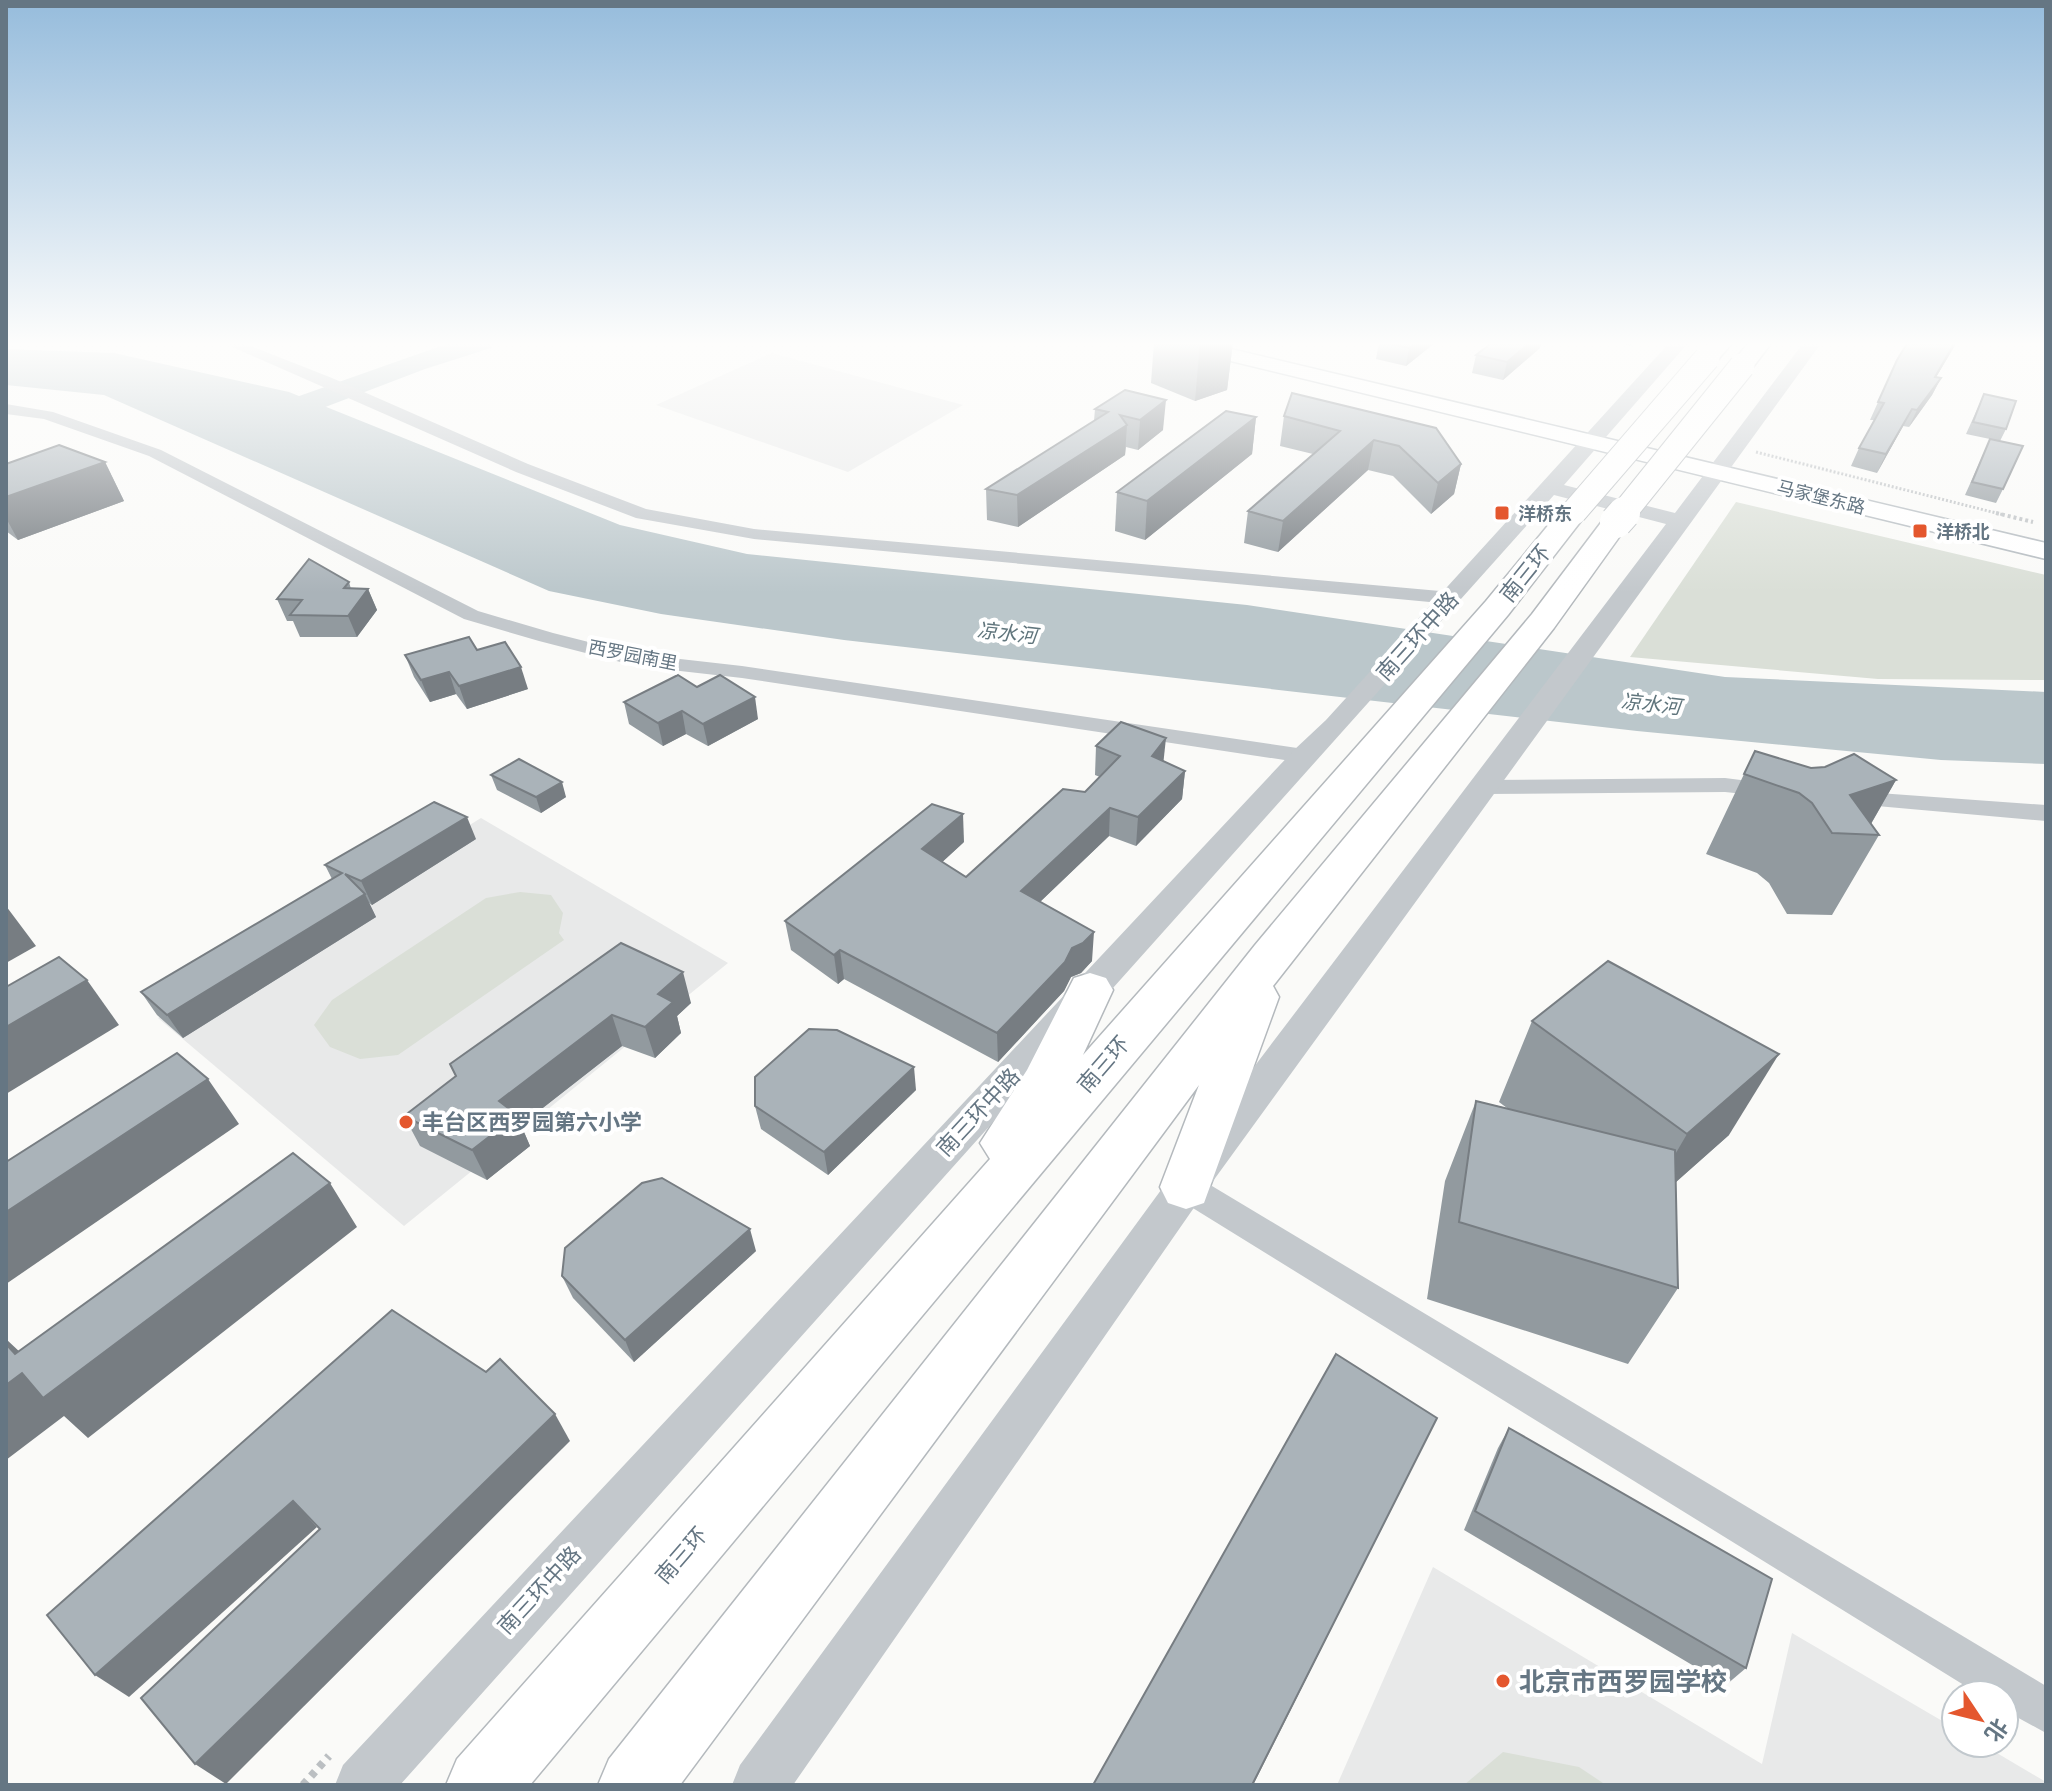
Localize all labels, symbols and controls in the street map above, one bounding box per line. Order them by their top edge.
street label: 马家堡东路 [1775,475,1867,519]
place label: 洋桥东 [1518,502,1572,525]
marker: 洋桥东 [1493,504,1511,522]
place label: 洋桥北 [1936,520,1990,543]
marker: 洋桥北 [1911,522,1929,540]
street label: 南三环 [1493,539,1557,607]
street label: 南三环中路 [1370,586,1464,686]
water label: 凉水河 [976,617,1042,649]
street label: 西罗园南里 [587,635,679,675]
water label: 凉水河 [1620,688,1686,720]
street label: 南三环 [1071,1030,1135,1098]
street label: 南三环中路 [930,1062,1026,1162]
place label: 丰台区西罗园第六小学 [422,1108,642,1136]
marker: 丰台区西罗园第六小学 [397,1113,415,1131]
street label: 南三环 [649,1521,713,1589]
street label: 南三环中路 [491,1540,587,1640]
place label: 北京市西罗园学校 [1519,1665,1727,1698]
marker: 北京市西罗园学校 [1494,1672,1512,1690]
north arrow [1940,1679,2020,1759]
text: 北 [1979,1713,2014,1748]

